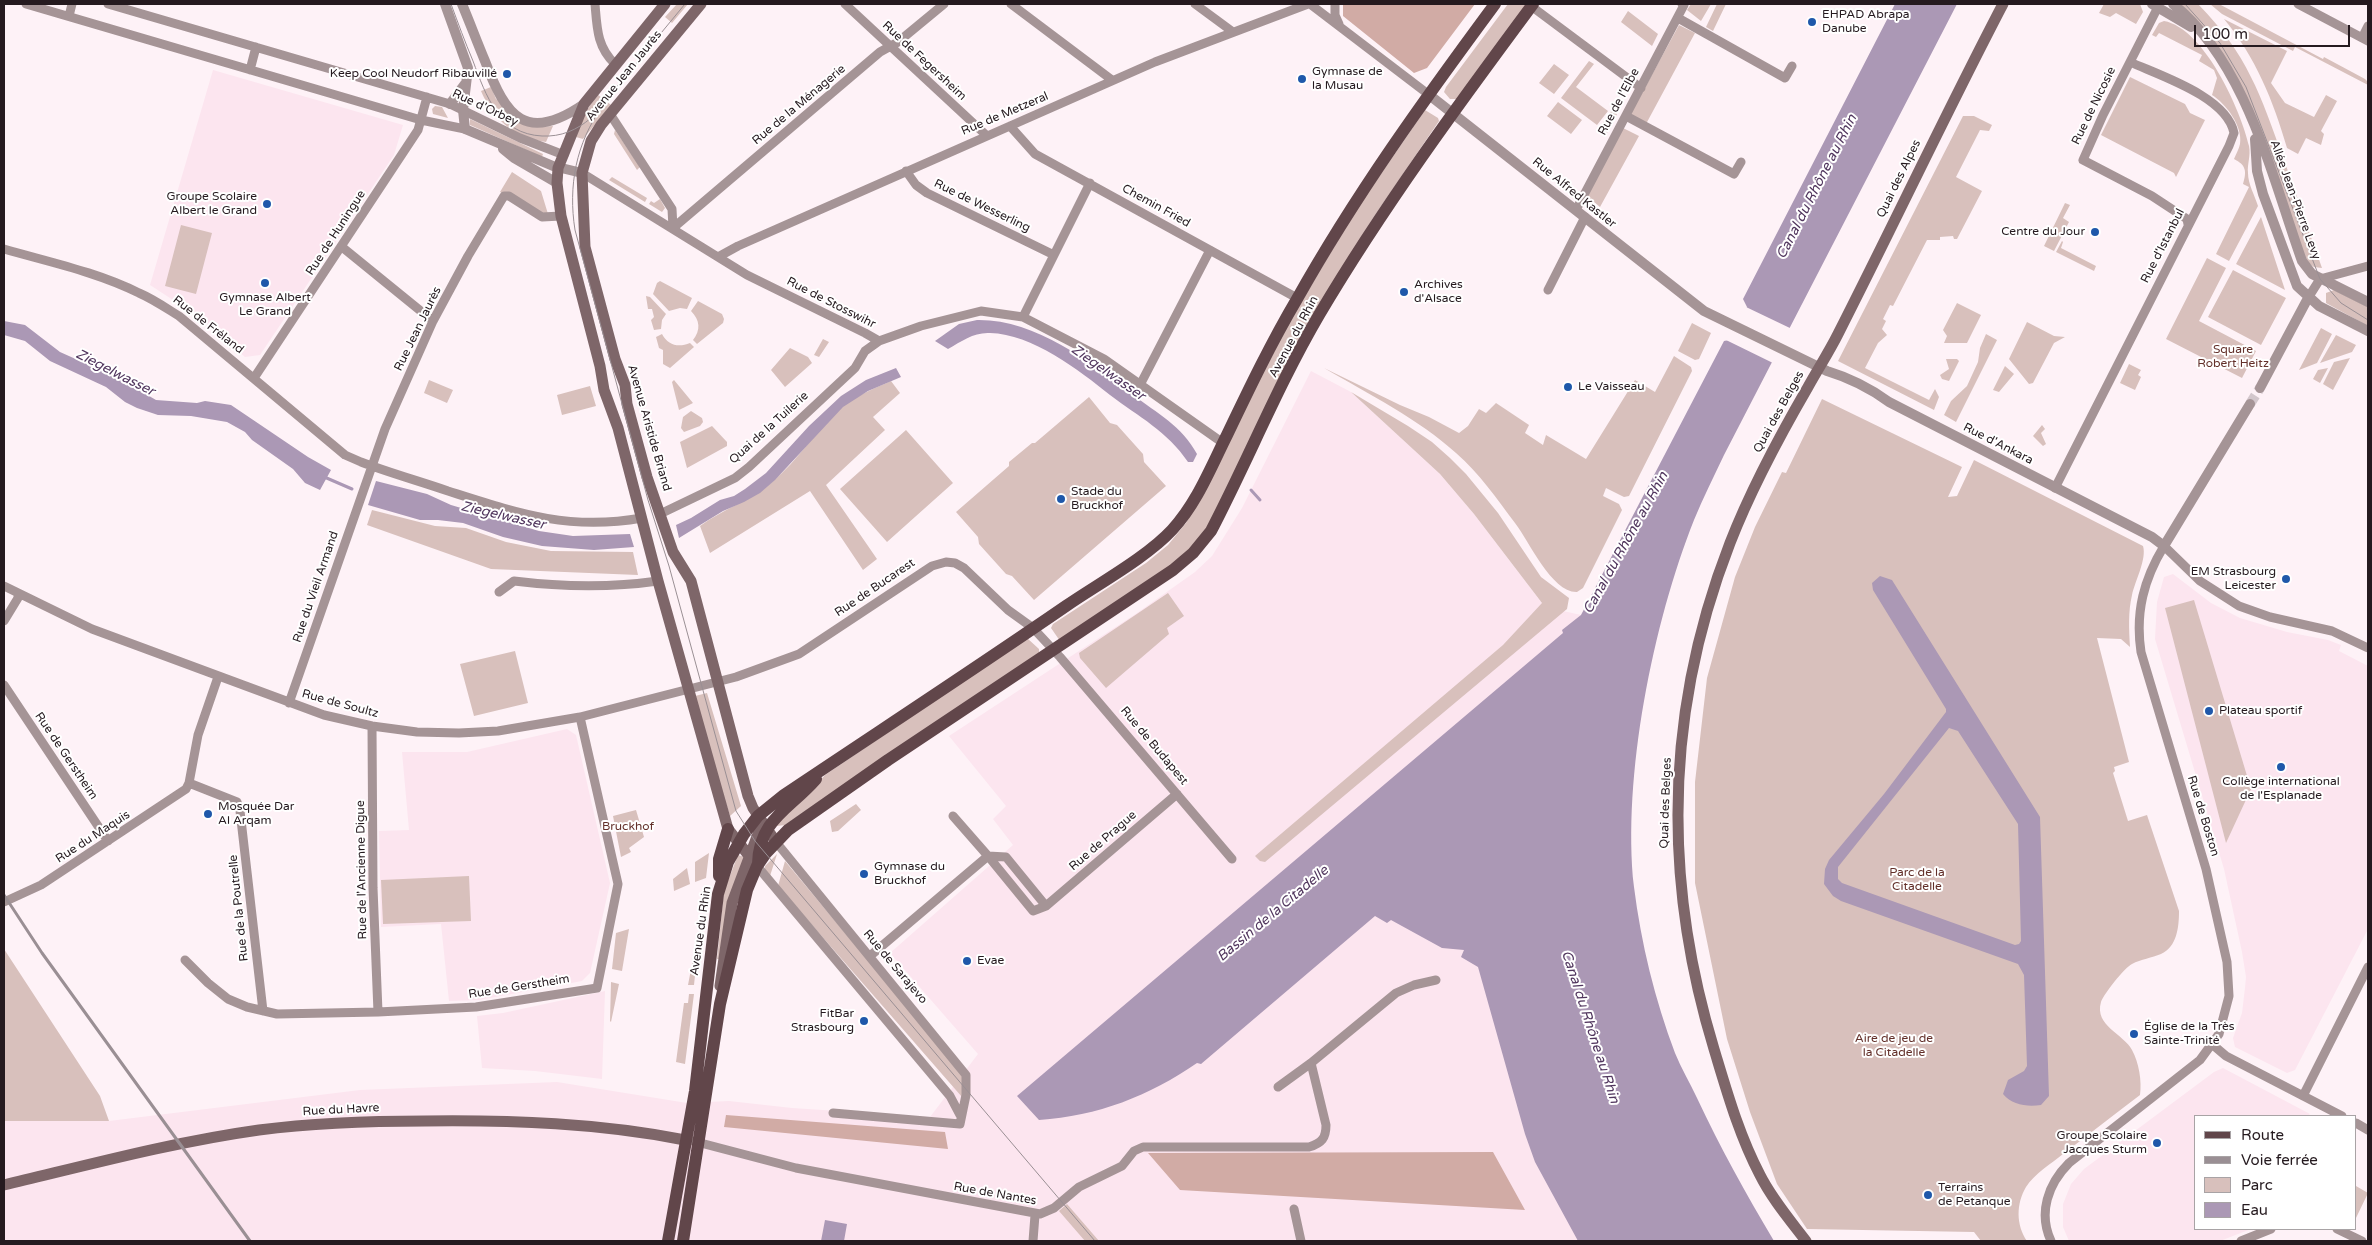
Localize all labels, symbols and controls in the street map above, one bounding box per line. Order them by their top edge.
place label: EHPAD Abrapa Danube [1822,8,1909,36]
scale bar [2197,15,2353,47]
marker: EHPAD Abrapa Danube [1806,16,1818,28]
street label: Rue de Fegersheim [879,18,969,104]
text: 100 m [2202,25,2248,43]
street label: Avenue Jean Jaurès [583,28,665,124]
street label: Rue de la Ménagerie [750,62,848,148]
place label: Gymnase de la Musau [1312,65,1383,93]
street label: Rue de Nicosie [2069,65,2119,147]
street label: Rue de l'Elbe [1595,66,1643,138]
place label: Keep Cool Neudorf Ribauvillé [330,67,497,81]
marker: Keep Cool Neudorf Ribauvillé [501,68,513,80]
marker: Gymnase de la Musau [1296,73,1308,85]
street label: Rue d'Orbey [450,86,520,130]
street label: Rue de Metzeral [959,89,1051,139]
water label: Canal du Rhône au Rhin [1773,112,1861,262]
street label: Quai des Alpes [1874,138,1924,220]
street label: Allée Jean-Pierre Levy [2267,138,2323,262]
street label: Rue Alfred Kastler [1529,155,1619,231]
street label: Rue de Wesserling [931,176,1033,236]
street label: Chemin Fried [1119,181,1193,231]
street label: Rue de Huningue [303,188,369,278]
place label: Groupe Scolaire Albert le Grand [166,190,257,218]
marker: Groupe Scolaire Albert le Grand [261,198,273,210]
street label: Rue d'Istanbul [2138,206,2188,286]
place label: Centre du Jour [2001,225,2085,239]
marker: Centre du Jour [2089,226,2101,238]
street label: Rue de Stosswihr [784,274,878,332]
marker: Gymnase Albert Le Grand [259,277,271,289]
place label: Archives d'Alsace [1414,278,1463,306]
street label: Rue Jean Jaurès [391,285,445,373]
marker: Archives d'Alsace [1398,286,1410,298]
place label: Gymnase Albert Le Grand [219,291,311,319]
street label: Rue de Fréland [170,293,246,357]
street label: Avenue du Rhin [1266,294,1322,380]
water label: Ziegelwasser [1068,341,1148,405]
park label: Square Robert Heitz [2197,343,2269,371]
water label: Ziegelwasser [73,346,157,400]
street label: Avenue Aristide Briand [624,363,674,493]
street label: Quai des Belges [1751,369,1807,455]
place label: Le Vaisseau [1578,380,1645,394]
marker: Le Vaisseau [1562,381,1574,393]
street label: Quai de la Tuilerie [727,389,811,467]
street label: Rue d'Ankara [1961,420,2035,468]
water label: Canal du Rhône au Rhin [1580,469,1672,617]
place label: Stade du Bruckhof [1071,485,1123,513]
marker: Stade du Bruckhof [1055,493,1067,505]
water label: Ziegelwasser [459,498,547,534]
street label: Rue du Vieil Armand [290,529,342,645]
street label: Rue de Bucarest [832,556,918,620]
place label: EM Strasbourg Leicester [2191,565,2276,593]
marker: EM Strasbourg Leicester [2280,573,2292,585]
street label: Rue de Soultz [300,687,380,721]
street label: Rue de Budapest [1117,704,1191,788]
place label: Plateau sportif [2219,704,2302,718]
marker: Plateau sportif [2203,705,2215,717]
street label: Rue de Gerstheim [31,710,101,802]
street label: Quai des Belges [1657,757,1675,849]
marker: Collège international de l'Esplanade [2275,761,2287,773]
street label: Rue de Boston [2184,774,2222,858]
place label: Collège international de l'Esplanade [2222,775,2340,803]
place label: Mosquée Dar Al Arqam [218,800,294,828]
street label: Rue de l'Ancienne Digue [354,800,370,940]
street label: Rue du Maquis [53,808,133,866]
marker: Mosquée Dar Al Arqam [202,808,214,820]
street label: Rue de Prague [1066,808,1140,874]
park label: Bruckhof [602,820,654,834]
street label: Rue de la Poutrelle [226,854,252,962]
place label: Gymnase du Bruckhof [874,860,945,888]
water label: Bassin de la Citadelle [1214,863,1332,965]
park label: Parc de la Citadelle [1889,866,1945,894]
marker: Gymnase du Bruckhof [858,868,870,880]
street label: Avenue du Rhin [688,885,714,977]
street label: Rue de Sarajevo [860,927,930,1007]
water label: Canal du Rhône au Rhin [1557,948,1623,1106]
place label: Evae [977,954,1004,968]
marker: Evae [961,955,973,967]
street label: Rue de Gerstheim [467,972,571,1002]
place label: FitBar Strasbourg [791,1007,854,1035]
marker: FitBar Strasbourg [858,1015,870,1027]
place label: Église de la Très Sainte-Trinité [2144,1020,2235,1048]
marker: Église de la Très Sainte-Trinité [2128,1028,2140,1040]
park label: Aire de jeu de la Citadelle [1855,1032,1933,1060]
street label: Rue du Havre [302,1101,380,1119]
legend [2194,1115,2357,1230]
text: Route [2241,1126,2284,1144]
place label: Groupe Scolaire Jacques Sturm [2056,1129,2147,1157]
marker: Groupe Scolaire Jacques Sturm [2151,1137,2163,1149]
text: Voie ferrée [2241,1151,2318,1169]
text: Parc [2241,1176,2273,1194]
street label: Rue de Nantes [952,1180,1038,1208]
place label: Terrains de Petanque [1938,1181,2010,1209]
marker: Terrains de Petanque [1922,1189,1934,1201]
text: Eau [2241,1201,2268,1219]

